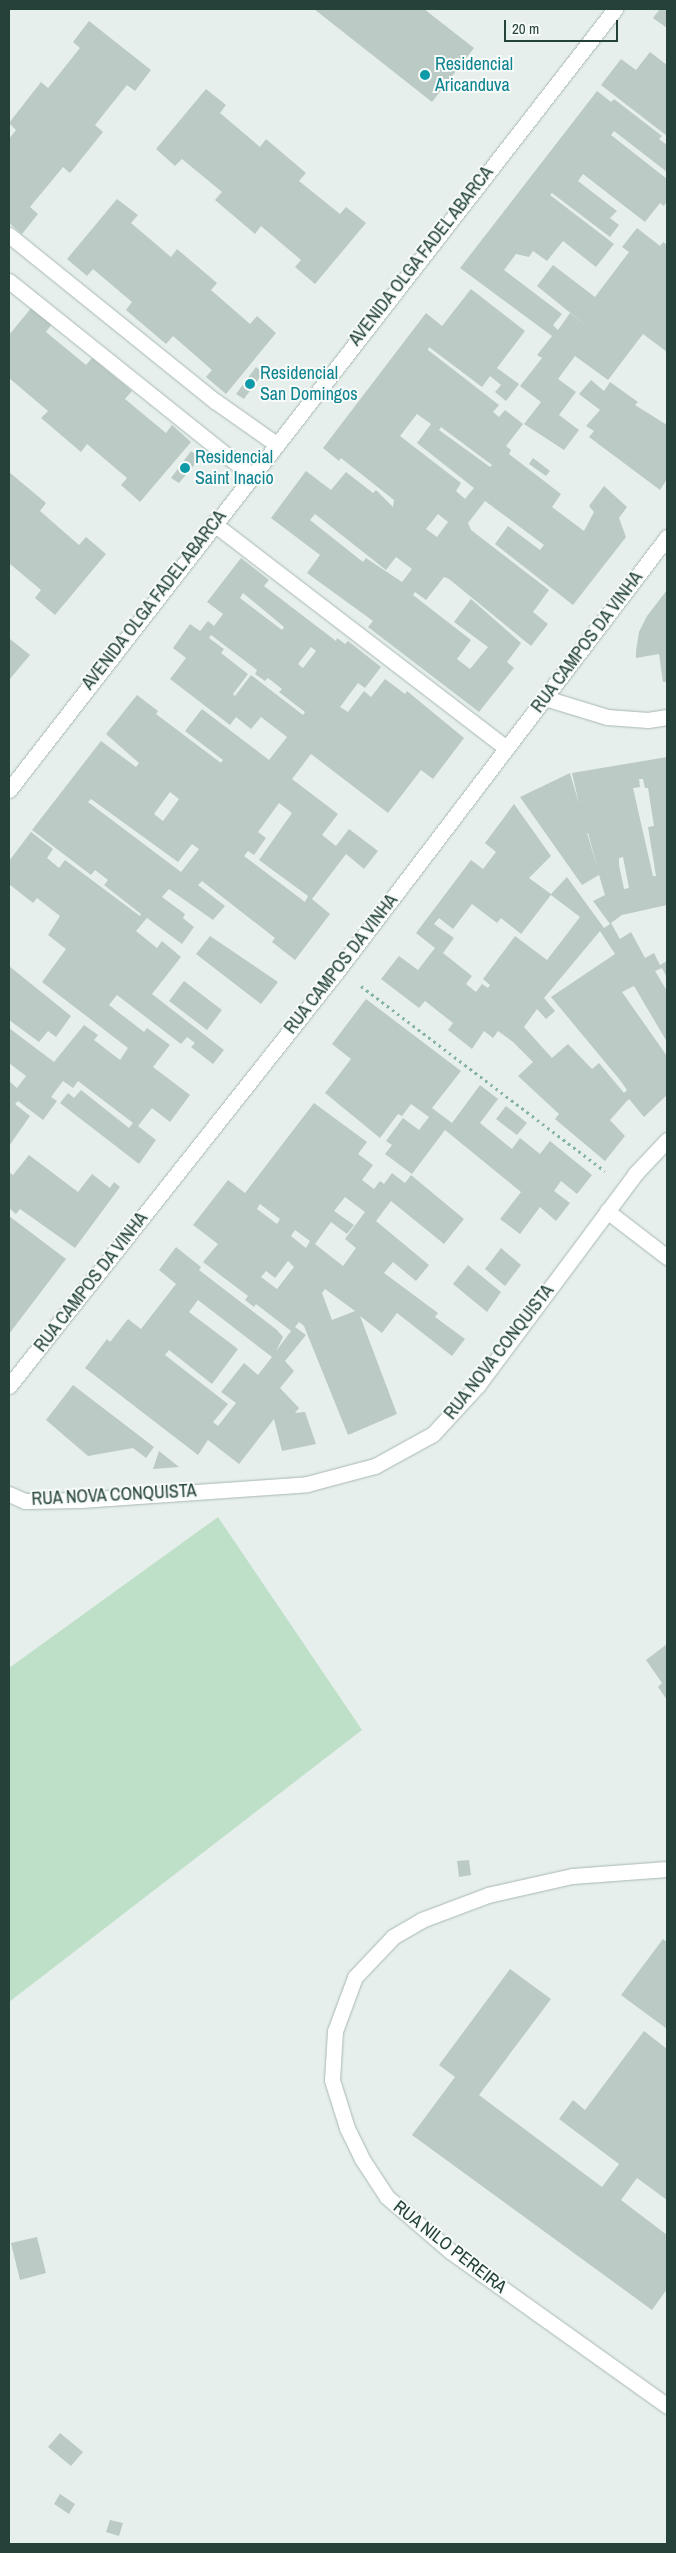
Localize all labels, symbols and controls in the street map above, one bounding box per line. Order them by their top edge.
scale bar [506,10,620,42]
text: 20 m [512,18,539,39]
place label: Residencial Aricanduva [435,54,513,96]
marker: Residencial Aricanduva [419,69,431,81]
street label: AVENIDA OLGA FADEL ABARCA [343,161,499,351]
place label: Residencial San Domingos [260,363,358,406]
marker: Residencial San Domingos [244,378,256,390]
place label: Residencial Saint Inacio [195,447,274,489]
marker: Residencial Saint Inacio [179,462,191,474]
street label: AVENIDA OLGA FADEL ABARCA [76,505,232,695]
street label: RUA CAMPOS DA VINHA [526,566,648,718]
street label: RUA CAMPOS DA VINHA [279,889,403,1039]
street label: RUA CAMPOS DA VINHA [29,1207,153,1357]
street label: RUA NOVA CONQUISTA [439,1280,559,1424]
street label: RUA NOVA CONQUISTA [30,1480,198,1510]
street label: RUA NILO PEREIRA [389,2196,511,2298]

